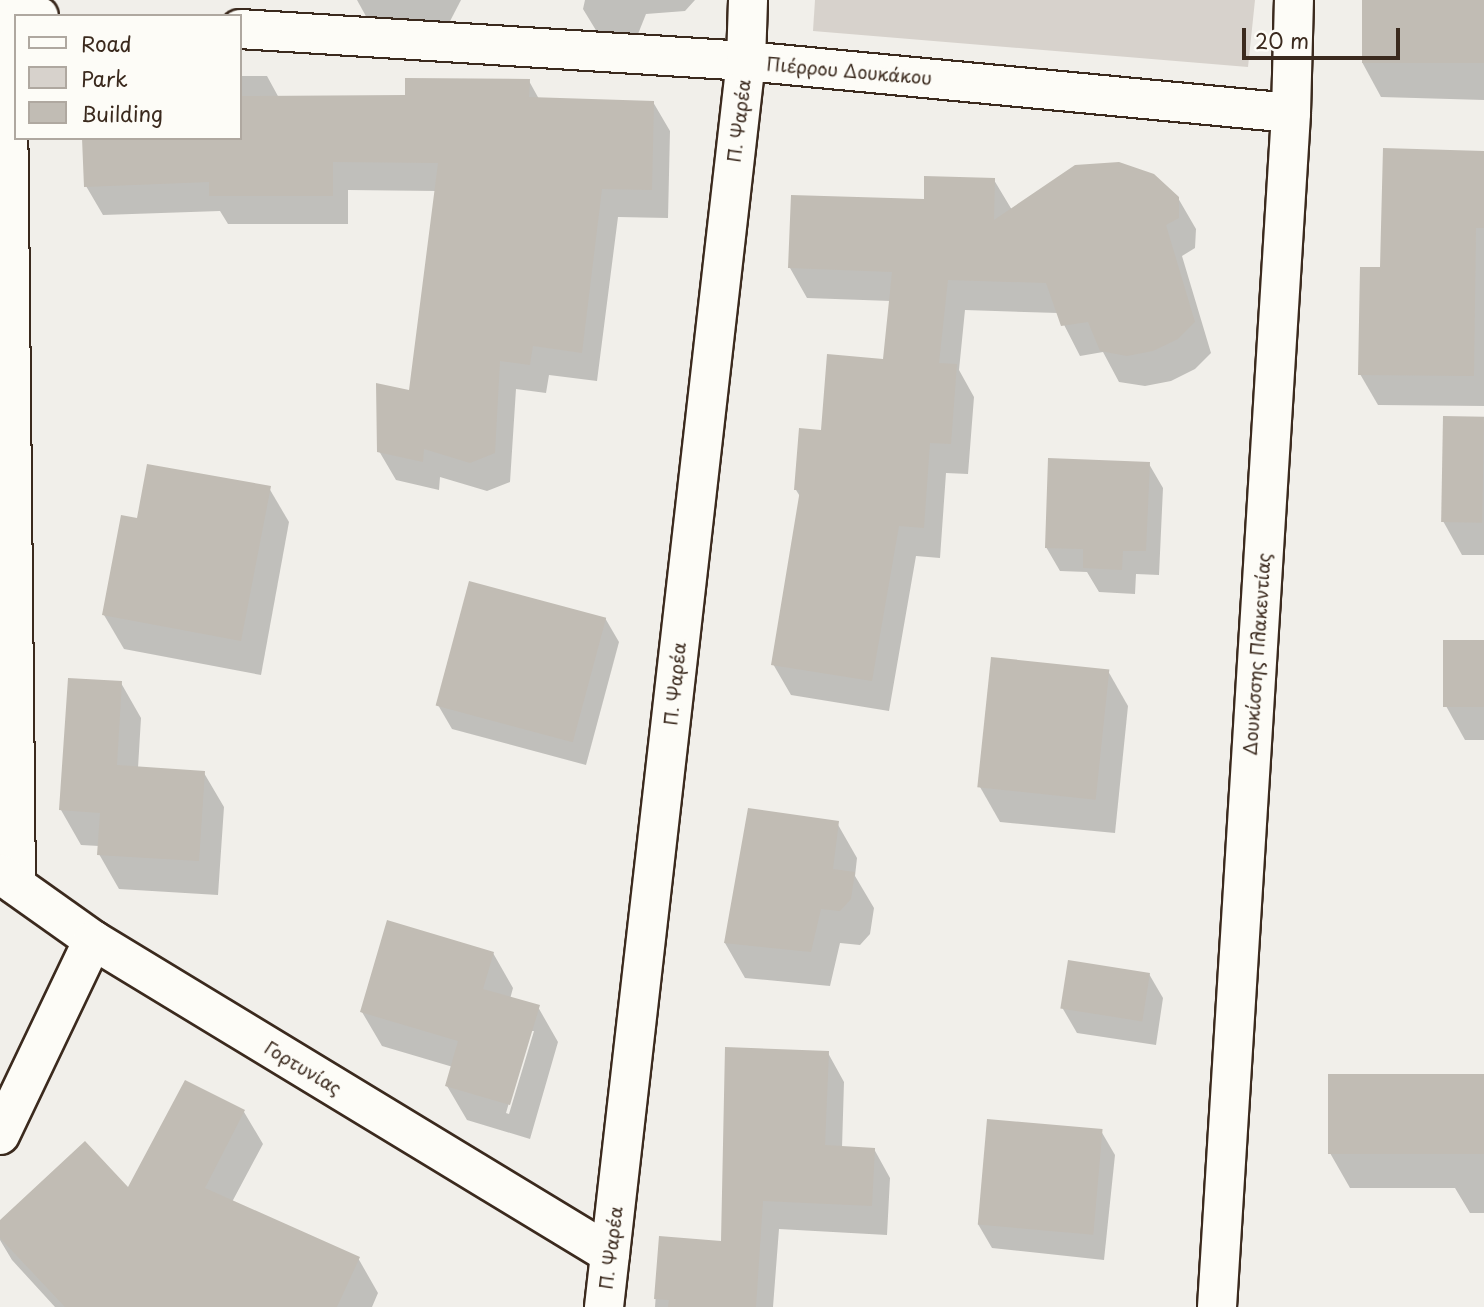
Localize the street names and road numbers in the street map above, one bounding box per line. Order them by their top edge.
street label: Πιέρρου Δουκάκου [765,53,933,89]
street label: Π. Ψαρέα [723,78,755,164]
street label: Δουκίσσης Πλακεντίας [1239,552,1275,756]
street label: Π. Ψαρέα [660,641,690,727]
street label: Γορτυνίας [261,1037,345,1099]
street label: Π. Ψαρέα [595,1205,627,1291]

